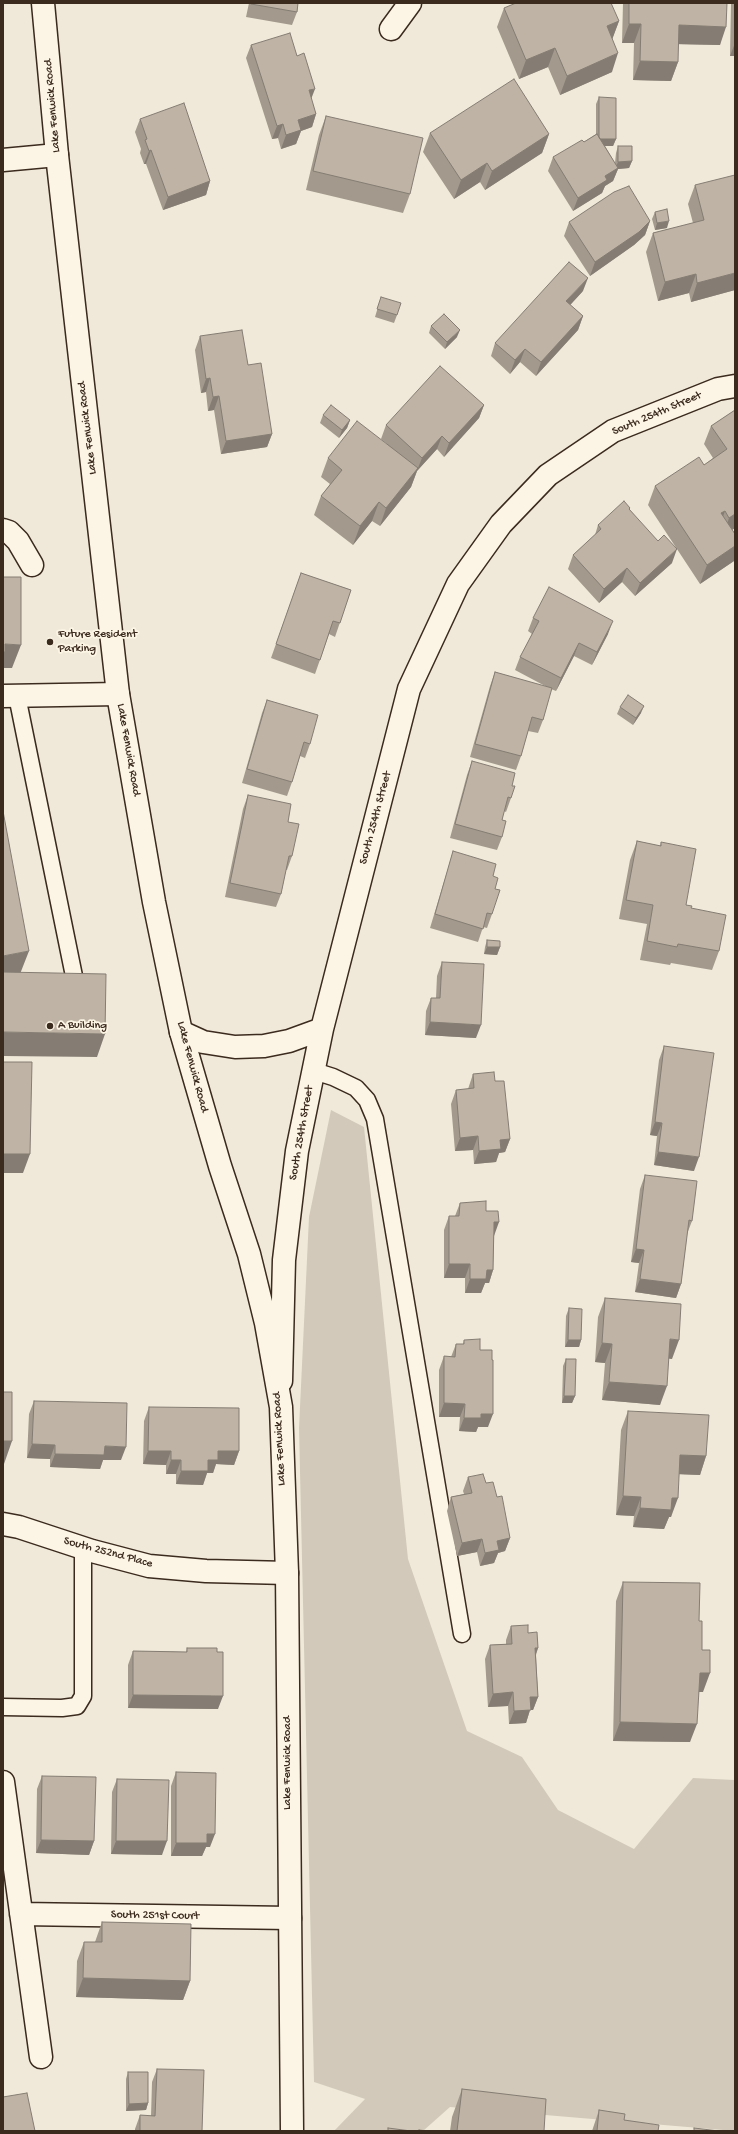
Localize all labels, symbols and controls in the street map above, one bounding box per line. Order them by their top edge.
street label: Lake Fenwick Road [42,59,64,153]
street label: Lake Fenwick Road [75,381,101,475]
street label: South 254th Street [610,389,704,439]
place label: Future Resident Parking [58,628,137,656]
marker: Future Resident Parking [45,637,55,647]
street label: Lake Fenwick Road [113,703,143,797]
street label: South 254th Street [357,770,395,866]
place label: A Building [58,1019,107,1033]
street label: Lake Fenwick Road [173,1020,211,1114]
marker: A Building [45,1021,55,1031]
street label: South 254th Street [287,1085,317,1181]
street label: Lake Fenwick Road [270,1392,290,1486]
street label: South 252nd Place [62,1534,154,1572]
street label: Lake Fenwick Road [281,1716,295,1810]
street label: South 251st Court [111,1908,199,1924]

